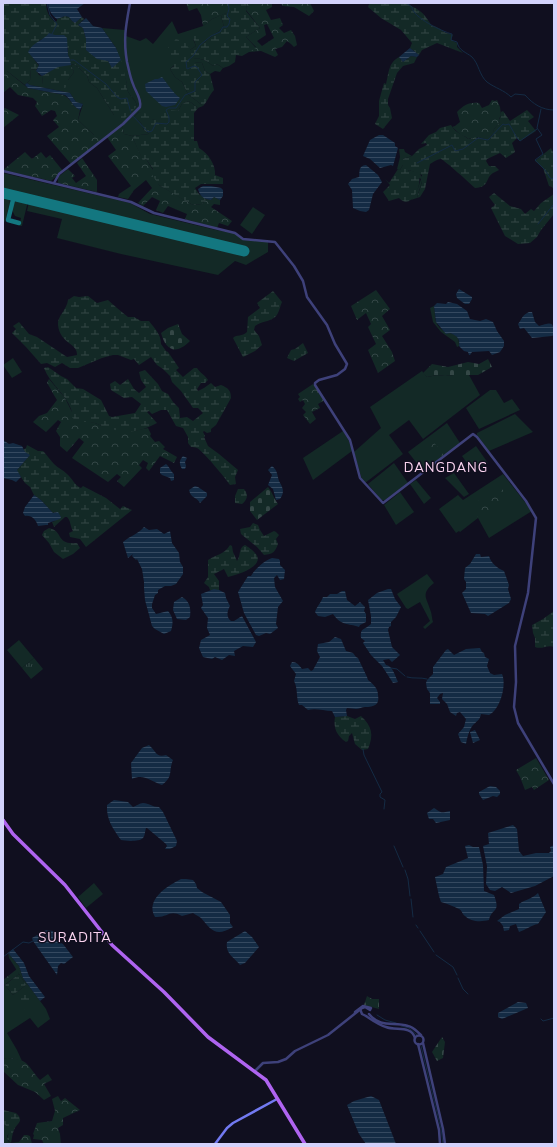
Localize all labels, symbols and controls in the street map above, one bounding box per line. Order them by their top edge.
district label: DANGDANG [404,459,488,475]
district label: SURADITA [38,929,112,945]

